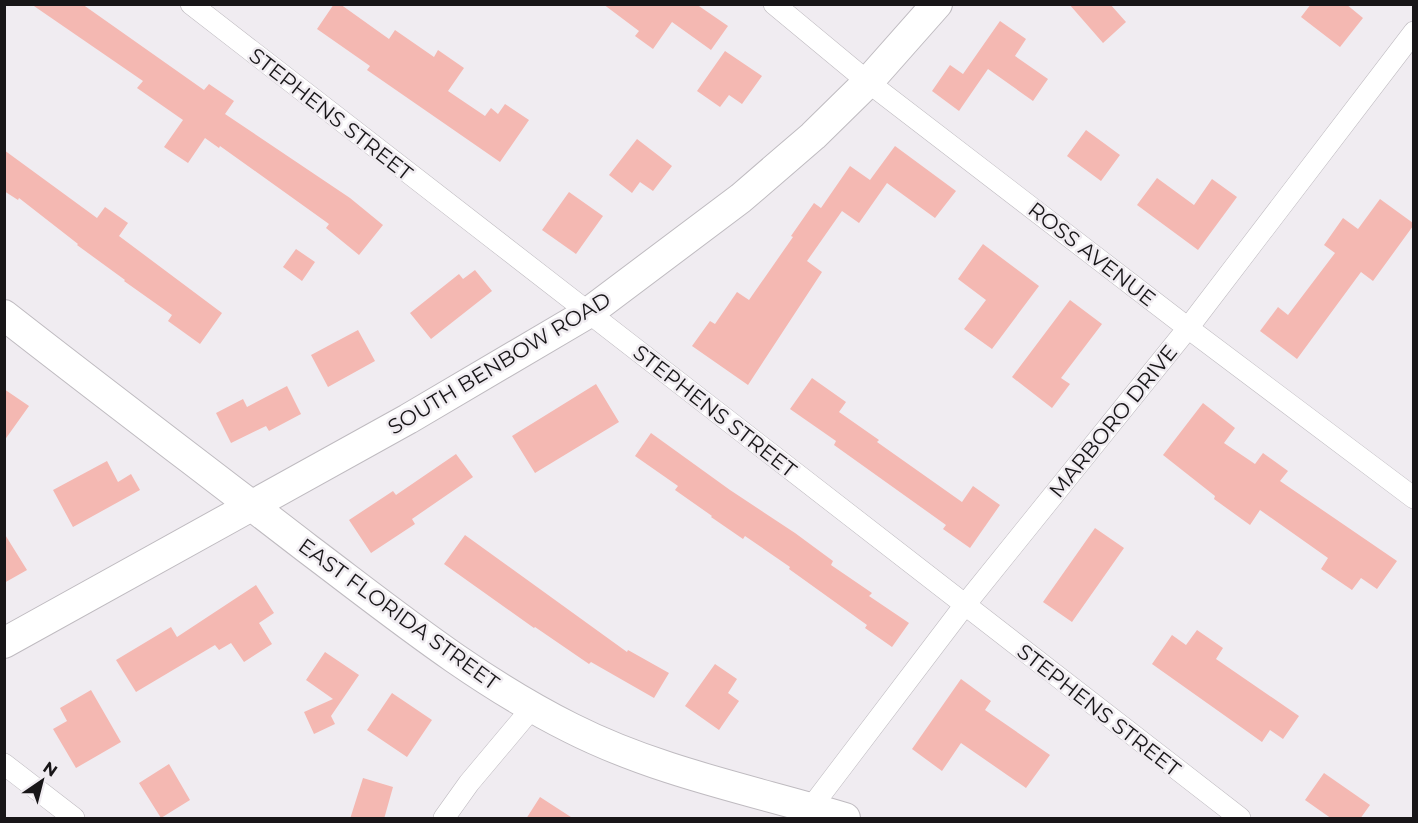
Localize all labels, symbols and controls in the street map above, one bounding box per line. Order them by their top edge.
street label: STEPHENS STREET [244,42,418,186]
street label: ROSS AVENUE [1023,197,1161,311]
street label: SOUTH BENBOW ROAD [383,287,615,439]
street label: STEPHENS STREET [628,339,802,483]
street label: MARBORO DRIVE [1044,340,1182,502]
street label: EAST FLORIDA STREET [294,533,504,695]
street label: STEPHENS STREET [1012,638,1186,782]
north arrow [12,751,72,811]
text: N [40,758,61,781]

